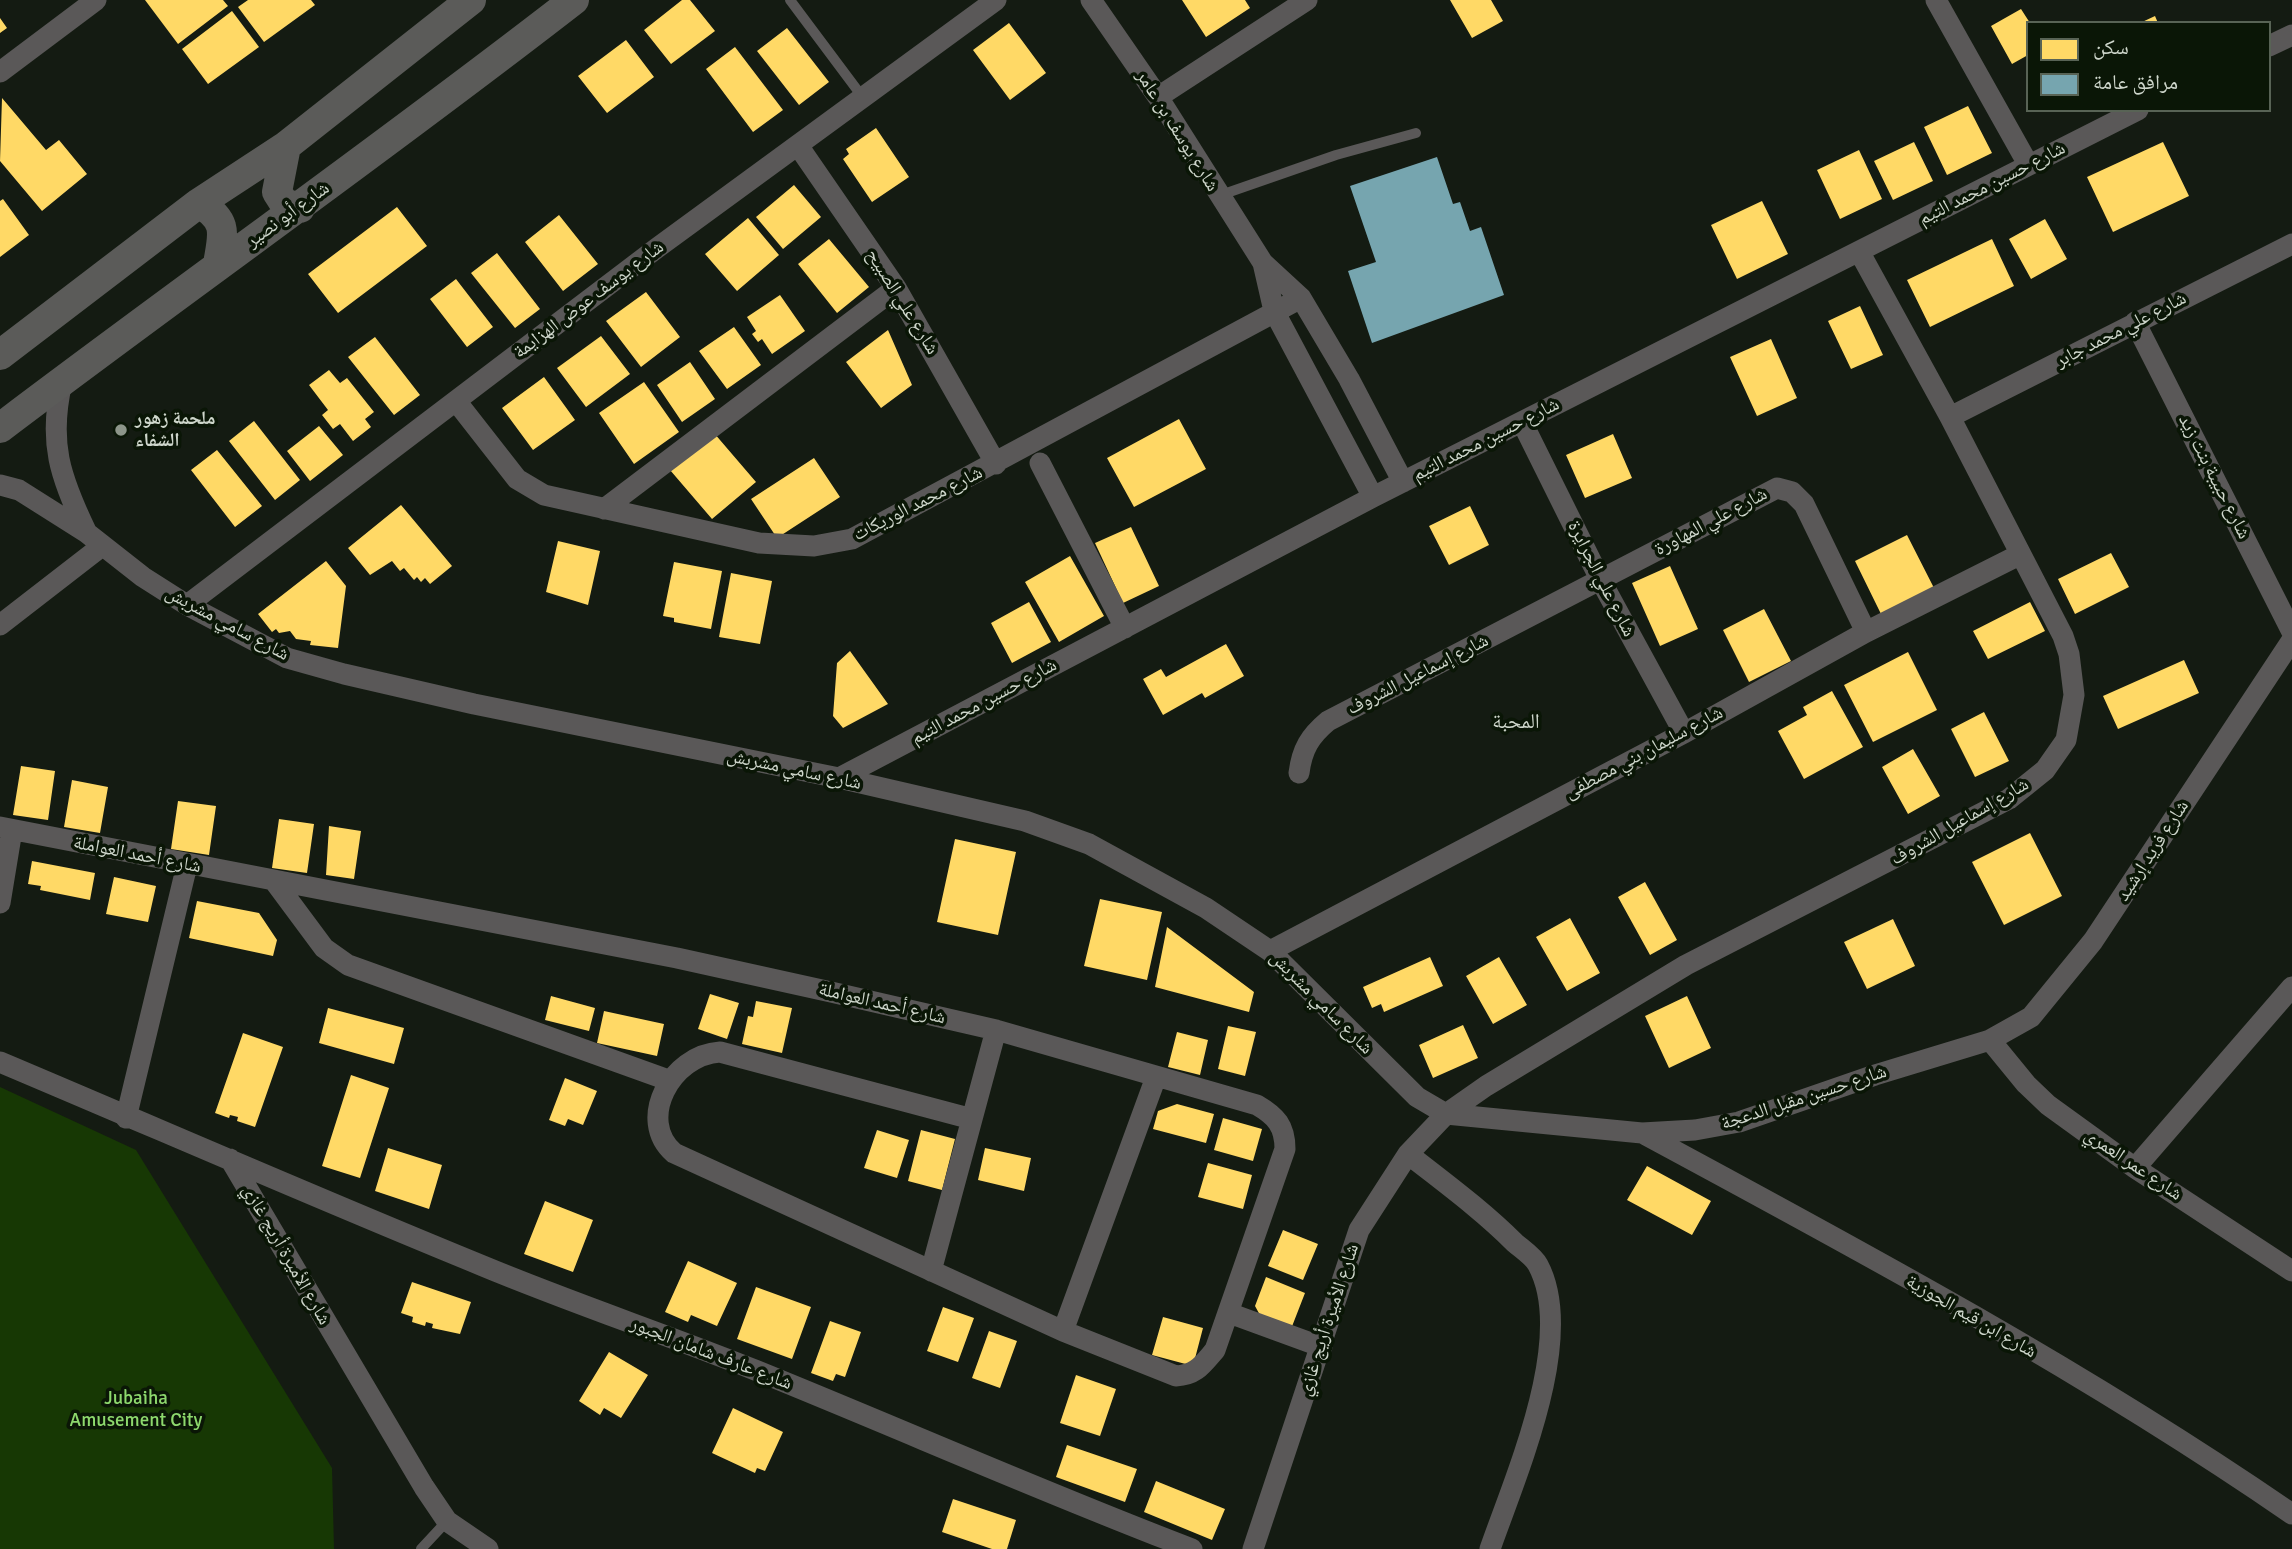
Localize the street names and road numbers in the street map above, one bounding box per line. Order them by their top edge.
street label: شارع يوسف بن عامر [1130,66,1224,196]
street label: شارع حسين محمد التيم [1915,137,2069,231]
street label: شارع أبو نصير [242,177,334,253]
street label: شارع يوسف عوض الهزايمة [509,236,669,364]
street label: شارع علي الصبيح [860,245,944,359]
street label: شارع علي محمد جابر [2052,287,2190,373]
street label: شارع حسين محمد التيم [1409,393,1563,487]
street label: شارع حبيبة بنت زيد [2173,411,2255,543]
street label: شارع محمد الوريكات [850,462,986,546]
street label: شارع علي المهاورة [1651,483,1771,561]
street label: شارع علي الجرايرة [1562,517,1640,641]
street label: شارع سامي مشربش [161,582,293,666]
street label: شارع إسماعيل الشروف [1343,630,1493,720]
street label: شارع حسين محمد التيم [907,654,1061,750]
street label: شارع سليمان بني مصطفى [1561,702,1727,804]
street label: شارع سامي مشربش [725,745,863,795]
street label: شارع إسماعيل الشروف [1887,773,2033,871]
street label: شارع فريد إرشيد [2112,796,2194,906]
street label: شارع أحمد العواملة [71,831,203,879]
street label: شارع سامي مشربش [1265,947,1377,1059]
street label: شارع أحمد العواملة [816,978,948,1030]
street label: شارع حسين مقبل الدعجة [1718,1061,1890,1135]
street label: شارع عمر العمري [2080,1124,2186,1206]
street label: شارع الأميرة أريج غازي [237,1181,335,1329]
street label: شارع الأميرة أريج غازي [1294,1241,1364,1399]
street label: شارع ابن قيم الجوزية [1902,1270,2040,1364]
street label: شارع عارف شامان الجبور [627,1313,795,1395]

